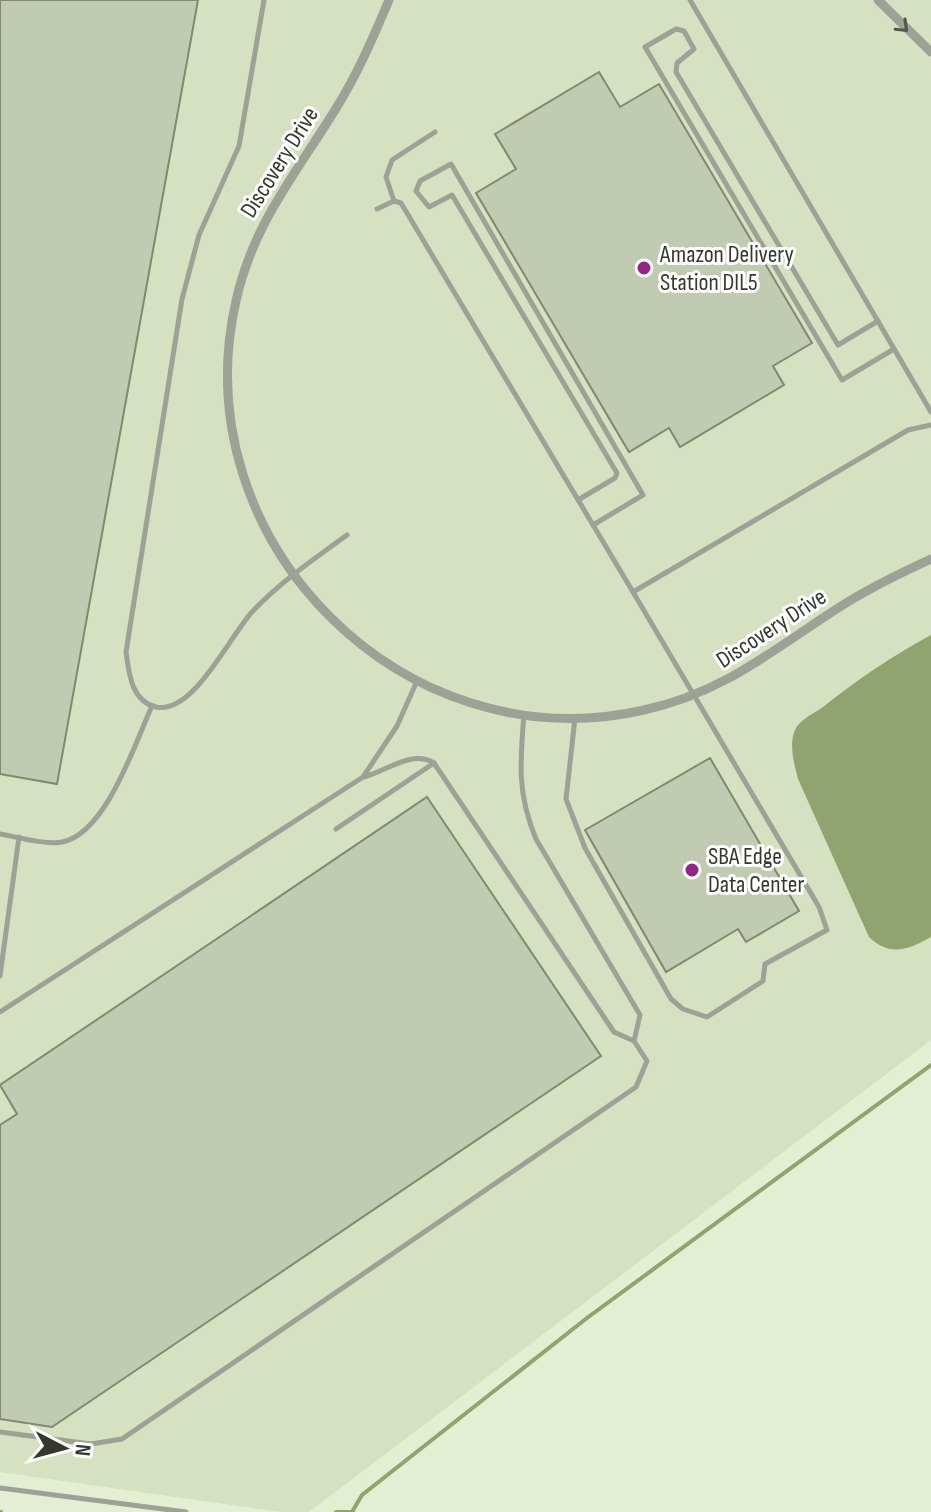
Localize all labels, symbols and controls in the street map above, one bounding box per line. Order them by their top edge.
one-way arrow [894,18,909,32]
street label: Discovery Drive [234,102,325,223]
place label: Amazon Delivery Station DIL5 [659,240,794,297]
marker: Amazon Delivery Station DIL5 [635,259,653,277]
street label: Discovery Drive [711,582,832,675]
place label: SBA Edge Data Center [708,842,804,899]
marker: SBA Edge Data Center [683,861,701,879]
north arrow [24,1408,104,1488]
text: N [68,1443,96,1457]

